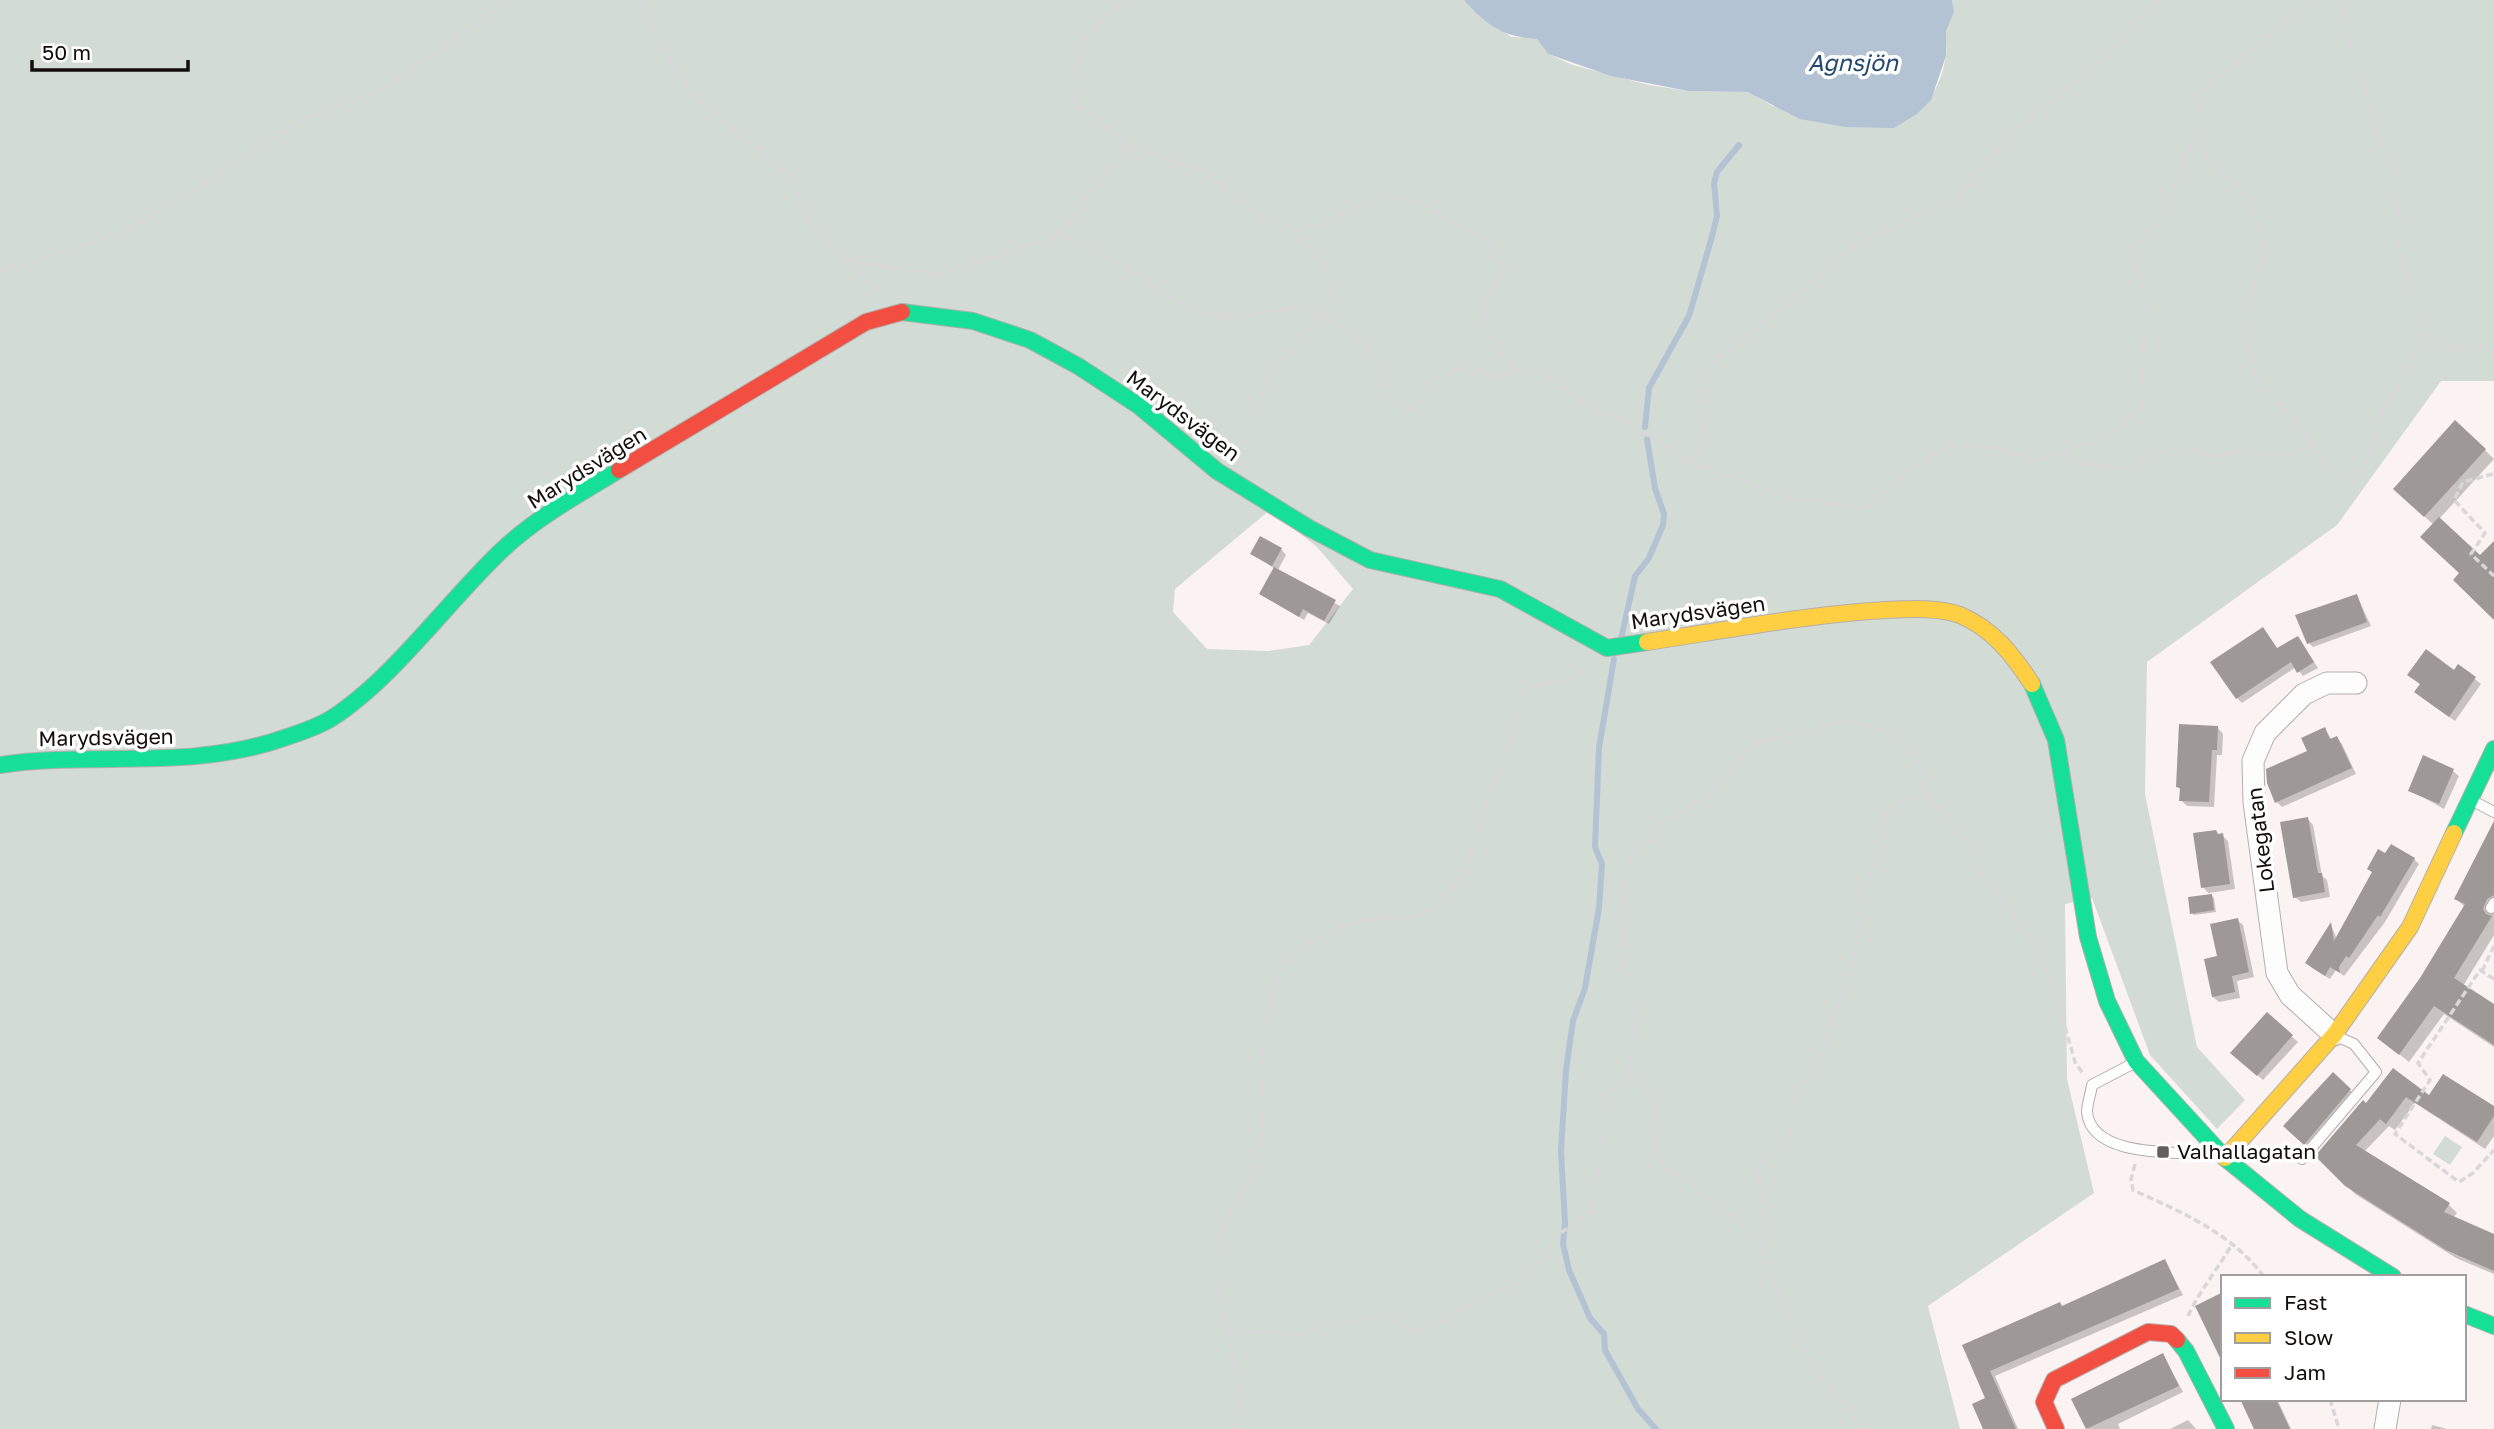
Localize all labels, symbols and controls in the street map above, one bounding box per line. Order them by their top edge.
scale bar [32,28,187,72]
text: 50 m [42,39,91,65]
water label: Agnsjön [1808,48,1899,76]
street label: Marydsvägen [1122,364,1245,466]
street label: Marydsvägen [522,420,651,514]
street label: Marydsvägen [1629,590,1767,634]
street label: Marydsvägen [38,723,174,751]
street label: Lokegatan [2241,786,2279,894]
place label: Valhallagatan [2177,1138,2316,1164]
marker: Valhallagatan [2155,1144,2171,1160]
legend [2221,1275,2466,1401]
text: Fast [2284,1289,2327,1315]
text: Slow [2284,1324,2333,1350]
text: Jam [2284,1359,2326,1385]

